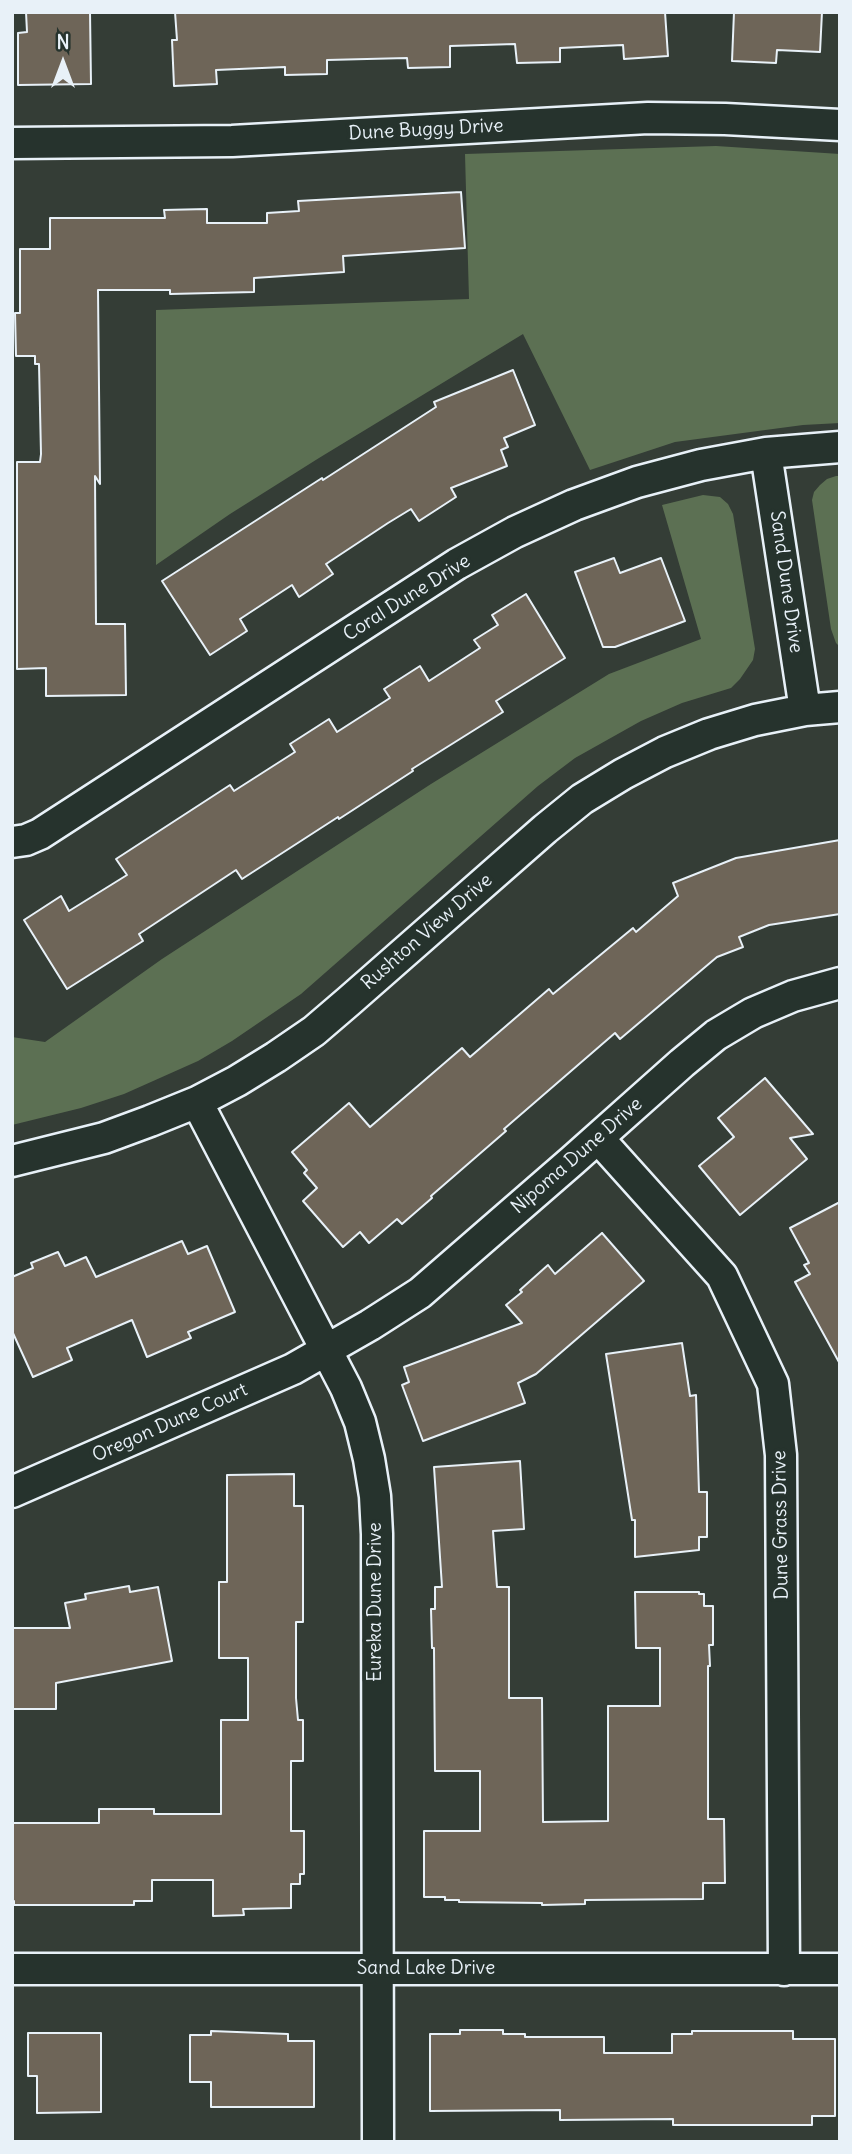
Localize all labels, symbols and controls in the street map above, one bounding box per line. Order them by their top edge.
north arrow [28,28,98,98]
text: N [56,30,70,54]
street label: Dune Buggy Drive [348,115,504,145]
street label: Sand Dune Drive [765,509,807,655]
street label: Coral Dune Drive [339,550,475,646]
street label: Rushton View Drive [357,869,497,995]
street label: Nipoma Dune Drive [507,1093,647,1219]
street label: Oregon Dune Court [89,1379,251,1467]
street label: Dune Grass Drive [768,1450,794,1600]
street label: Eureka Dune Drive [365,1522,387,1682]
street label: Sand Lake Drive [357,1958,495,1980]

